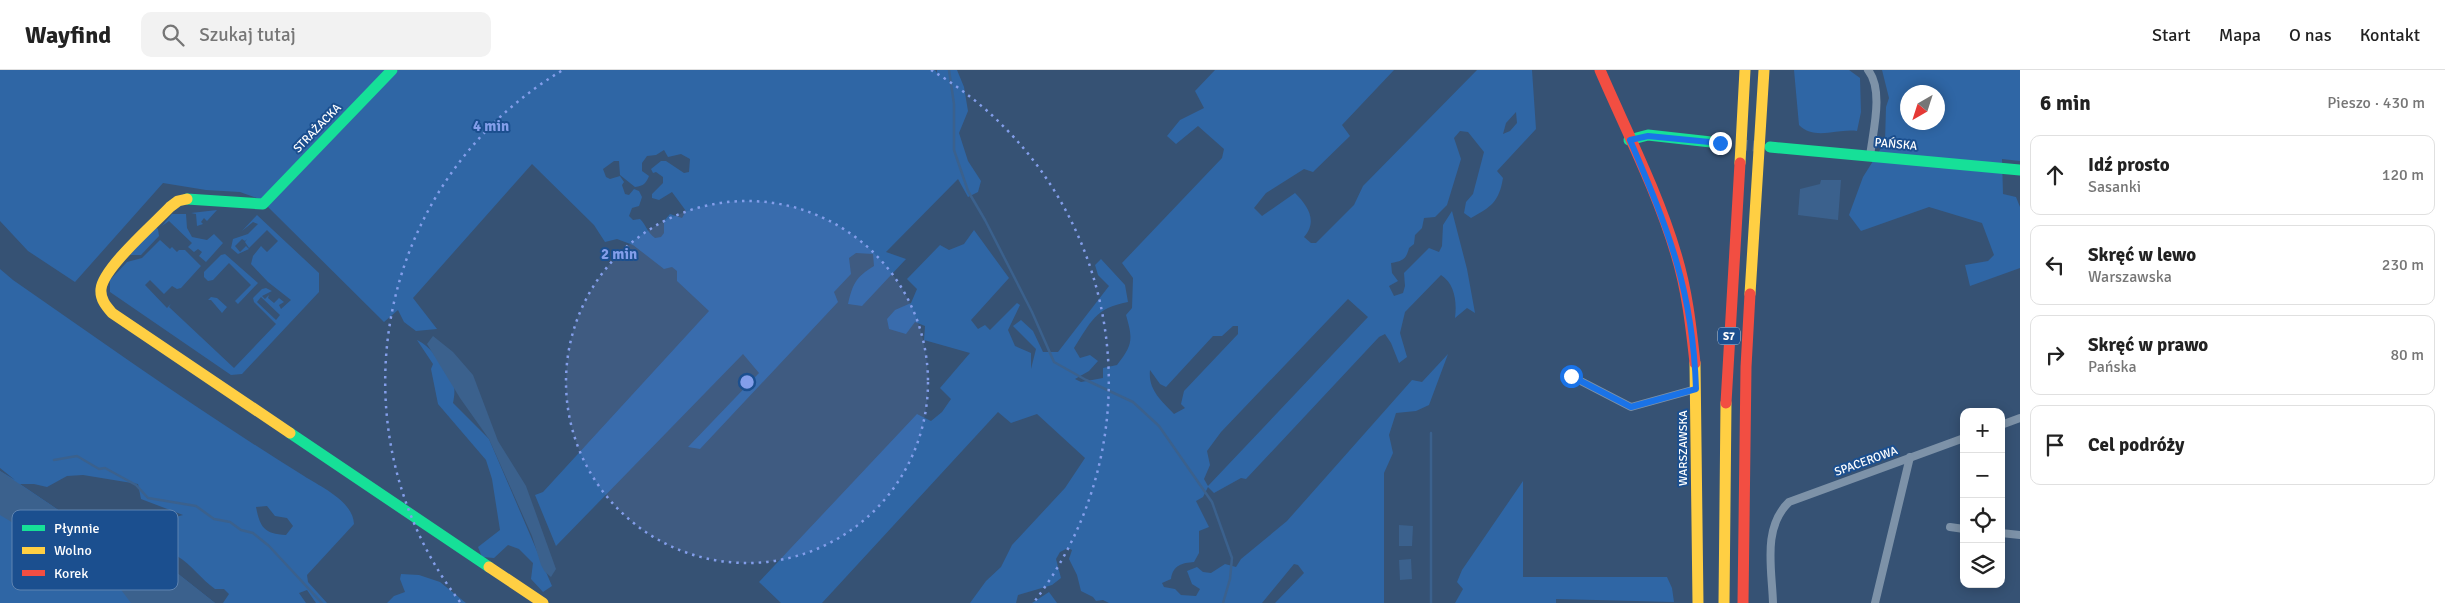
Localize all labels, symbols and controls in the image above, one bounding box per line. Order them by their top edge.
search box [141,12,491,57]
text: Wayfind [25,20,111,50]
icon: search [159,21,187,49]
text: Szukaj tutaj [199,23,296,47]
text: Start [2152,24,2191,46]
text: Mapa [2219,24,2261,46]
text: O nas [2289,24,2332,46]
text: Kontakt [2360,24,2420,46]
north arrow [1900,85,1945,130]
text: 6 min [2040,90,2091,116]
text: Pieszo · 430 m [2327,93,2425,113]
street label: STRAŻACKA [290,100,345,156]
text: 4 min [473,117,509,135]
route end [1709,132,1732,155]
street label: PAŃSKA [1874,135,1919,154]
text: Idź prosto [2088,153,2170,177]
icon: ahead [2041,161,2069,189]
text: 120 m [2382,165,2424,185]
text: Sasanki [2088,177,2141,197]
text: Skręć w lewo [2088,243,2196,267]
text: 2 min [601,245,637,263]
icon: left [2041,251,2069,279]
text: 230 m [2382,255,2424,275]
text: Warszawska [2088,267,2172,287]
road number: S7 [1718,328,1740,344]
text: Skręć w prawo [2088,333,2208,357]
icon: right [2041,341,2069,369]
text: 80 m [2390,345,2424,365]
text: Pańska [2088,357,2137,377]
route start [1560,365,1583,388]
centre of rings [738,373,756,391]
map controls [1960,408,2005,588]
button: + [1960,408,2005,453]
street label: WARSZAWSKA [1676,409,1691,486]
icon: arrive [2041,431,2069,459]
text: Cel podróży [2088,433,2184,457]
street label: SPACEROWA [1833,443,1900,480]
button: − [1960,453,2005,498]
button: locate [1960,498,2005,543]
legend [12,510,178,590]
text: Płynnie [54,520,99,537]
text: Wolno [54,542,92,559]
button: layers [1960,543,2005,588]
text: Korek [54,565,88,582]

